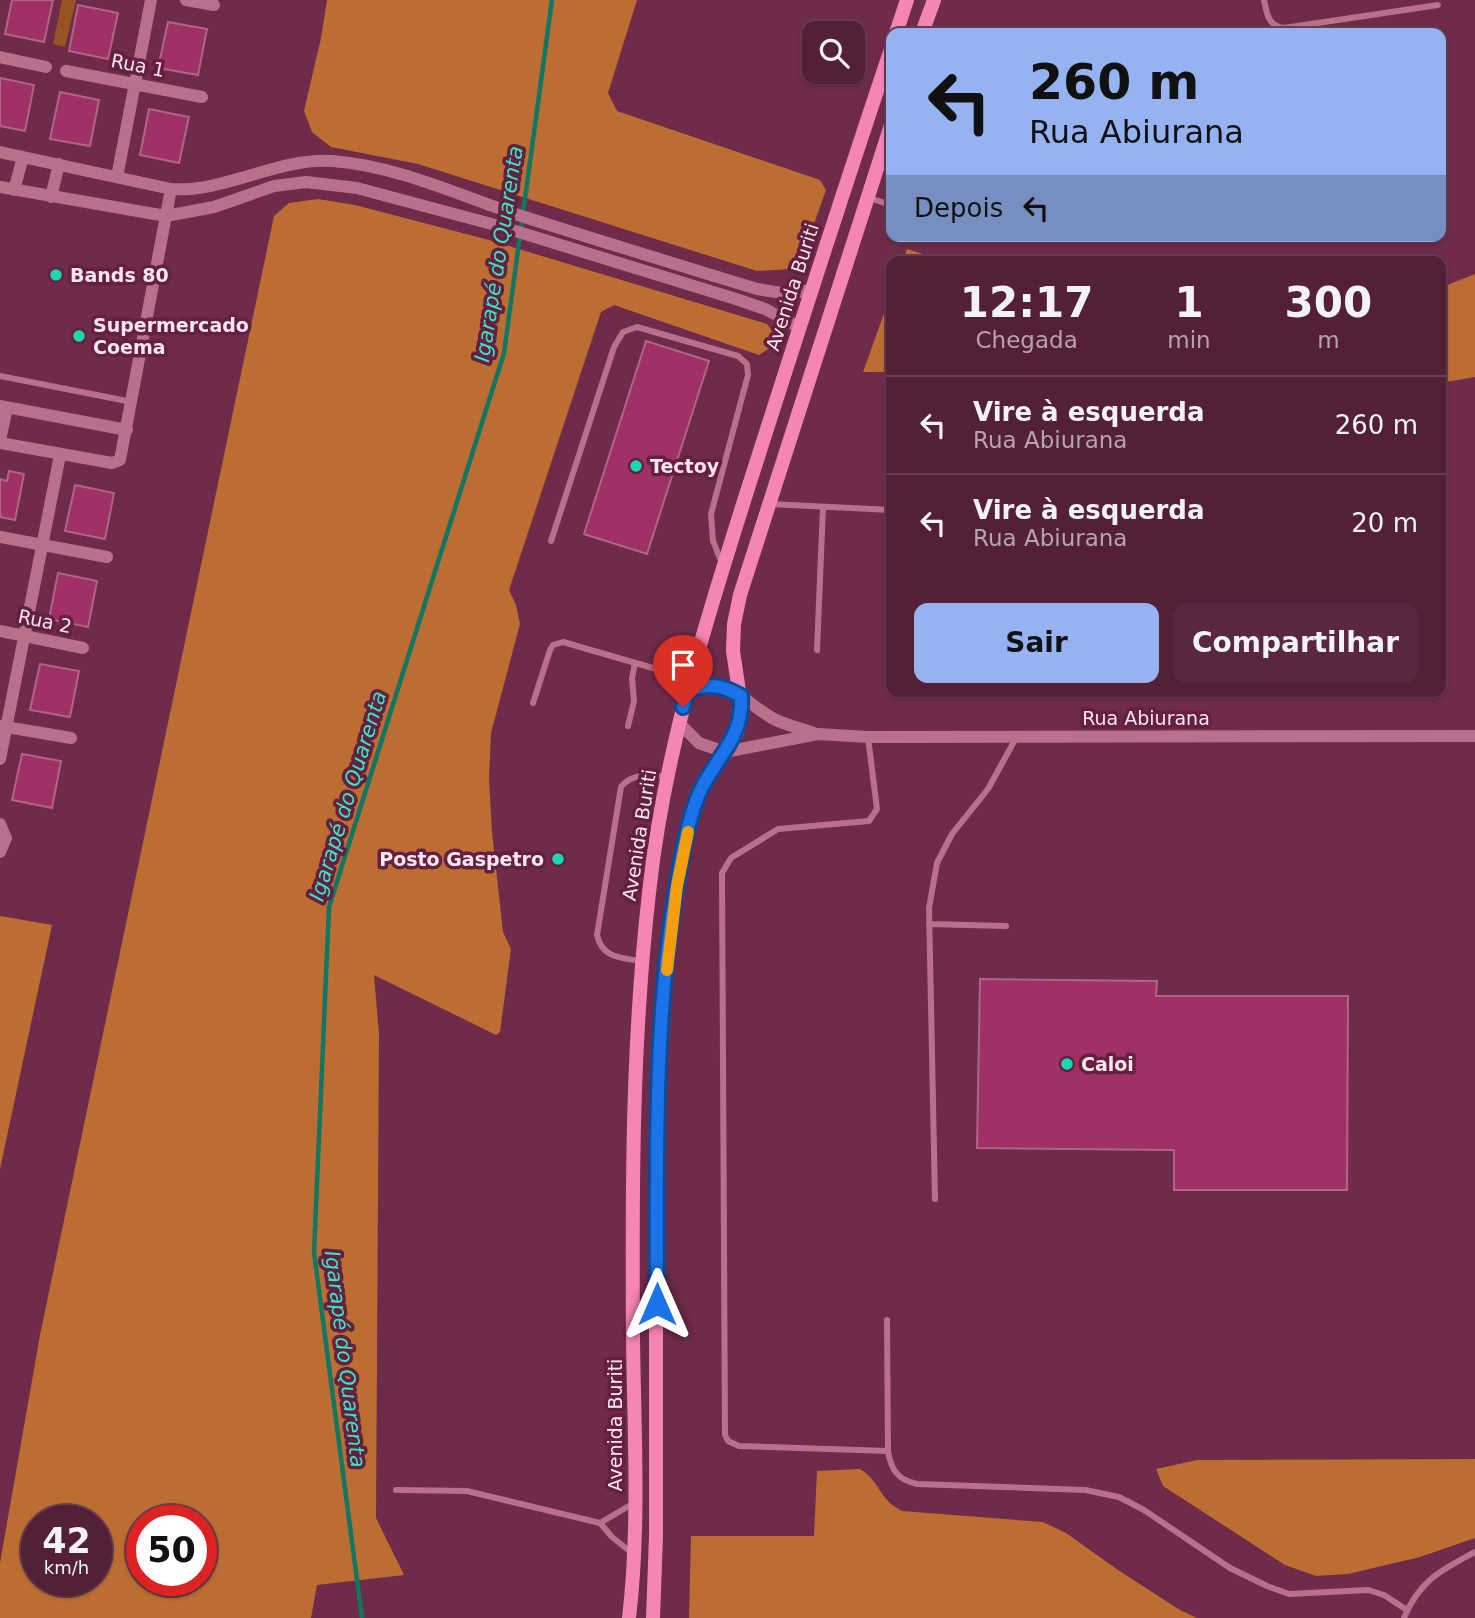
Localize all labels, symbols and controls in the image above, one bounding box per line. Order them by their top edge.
map controls [802,21,865,84]
button: search [802,21,865,84]
street label: Rua 1 [109,49,167,81]
text: 260 m [1029,54,1199,111]
icon: left [914,56,1005,147]
text: Rua Abiurana [1029,113,1244,151]
water label: Igarapé do Quarenta [470,144,528,364]
icon: left [1017,189,1055,227]
text: Depois [914,193,1003,223]
street label: Avenida Buriti [761,220,823,354]
place label: Bands 80 [70,264,169,286]
marker: Bands 80 [48,267,64,283]
text: 12:17 [960,278,1094,327]
text: 1 [1174,278,1204,327]
text: 300 [1285,278,1372,327]
place label: Supermercado Coema [93,314,249,358]
text: Chegada [976,327,1078,353]
text: min [1167,327,1211,353]
text: m [1317,327,1340,353]
marker: Supermercado Coema [71,328,87,344]
text: Vire à esquerda [973,397,1205,427]
icon: left [914,406,952,444]
text: 260 m [1335,410,1418,440]
text: Rua Abiurana [973,427,1127,453]
place label: Tectoy [650,455,720,477]
marker: Tectoy [628,458,644,474]
text: Vire à esquerda [973,495,1205,525]
icon: left [914,504,952,542]
text: 20 m [1351,508,1418,538]
text: Rua Abiurana [973,525,1127,551]
button: Sair [914,603,1159,683]
button: Compartilhar [1173,603,1418,683]
street label: Rua 2 [16,605,74,637]
pin [653,635,713,707]
icon: arrive [664,646,702,684]
water label: Igarapé do Quarenta [305,688,391,904]
street label: Rua Abiurana [1082,707,1210,729]
street label: Avenida Buriti [618,768,660,902]
place label: Posto Gaspetro [379,848,544,870]
marker: Posto Gaspetro [550,851,566,867]
place label: Caloi [1081,1053,1134,1075]
marker: Caloi [1059,1056,1075,1072]
water label: Igarapé do Quarenta [320,1249,370,1469]
position arrow [620,1267,694,1341]
street label: Avenida Buriti [604,1359,626,1491]
speed limit sign: 50 [126,1505,217,1596]
text: 42 [42,1521,91,1561]
text: km/h [44,1557,89,1578]

